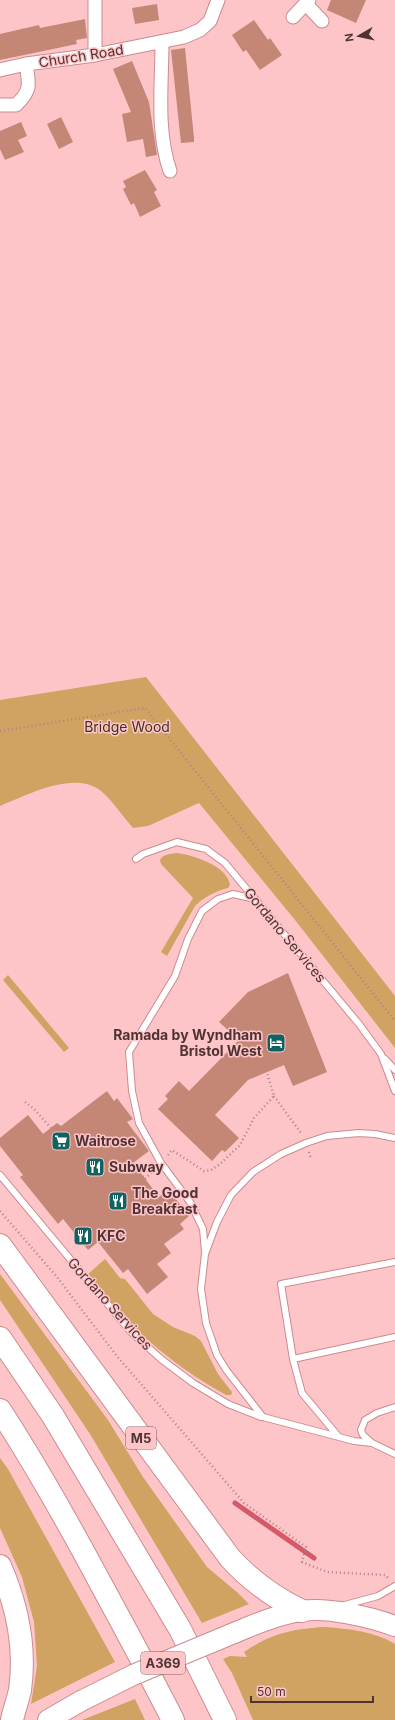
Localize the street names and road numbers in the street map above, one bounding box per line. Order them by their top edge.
street label: Church Road [37,40,125,71]
street label: Gordano Services [241,884,330,985]
street label: Gordano Services [64,1254,156,1353]
road number: M5 [126,1427,156,1449]
road number: A369 [141,1652,185,1674]

